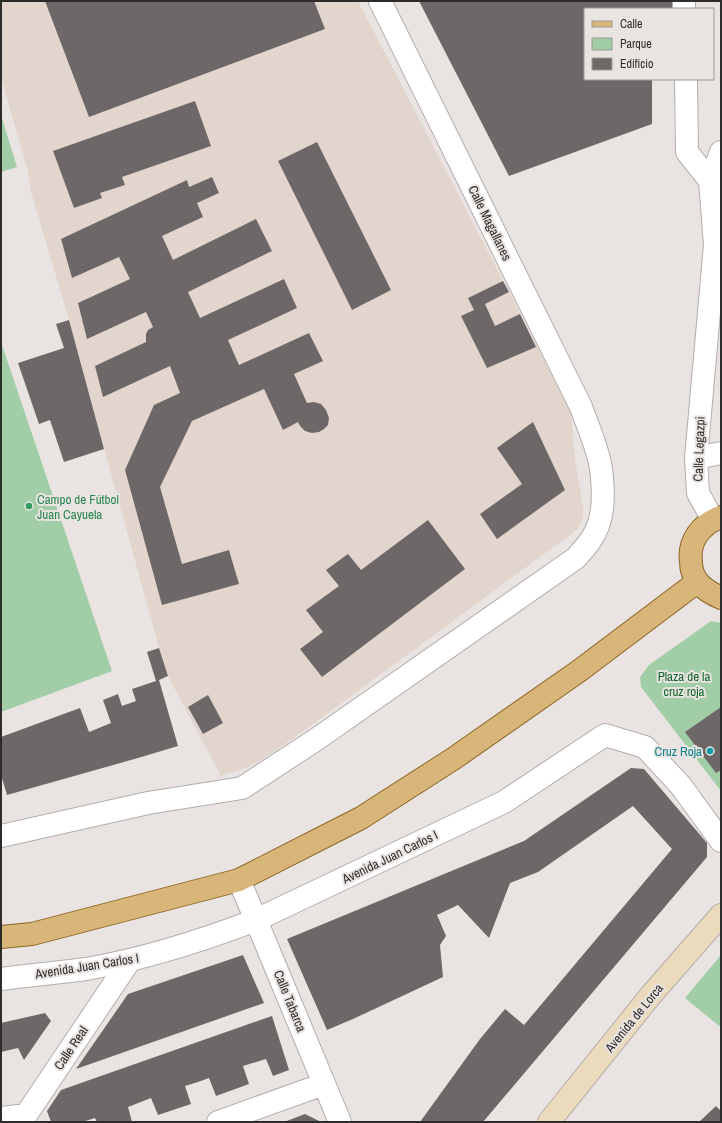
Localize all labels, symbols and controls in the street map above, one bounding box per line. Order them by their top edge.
legend [584,8,714,80]
text: Calle [620,16,642,32]
text: Parque [620,36,652,52]
text: Edificio [620,56,653,72]
street label: Calle Magallanes [464,183,516,263]
street label: Calle Legazpi [689,416,709,482]
place label: Campo de Fútbol Juan Cayuela [37,491,119,523]
marker: Campo de Fútbol Juan Cayuela [24,501,34,511]
park label: Plaza de la cruz roja [658,668,710,700]
place label: Cruz Roja [655,743,702,760]
marker: Cruz Roja [705,746,715,756]
street label: Avenida Juan Carlos I [338,826,441,888]
street label: Avenida Juan Carlos I [33,949,140,983]
street label: Calle Tabarca [270,968,310,1034]
street label: Avenida de Lorca [601,980,667,1057]
street label: Calle Real [50,1023,92,1073]

